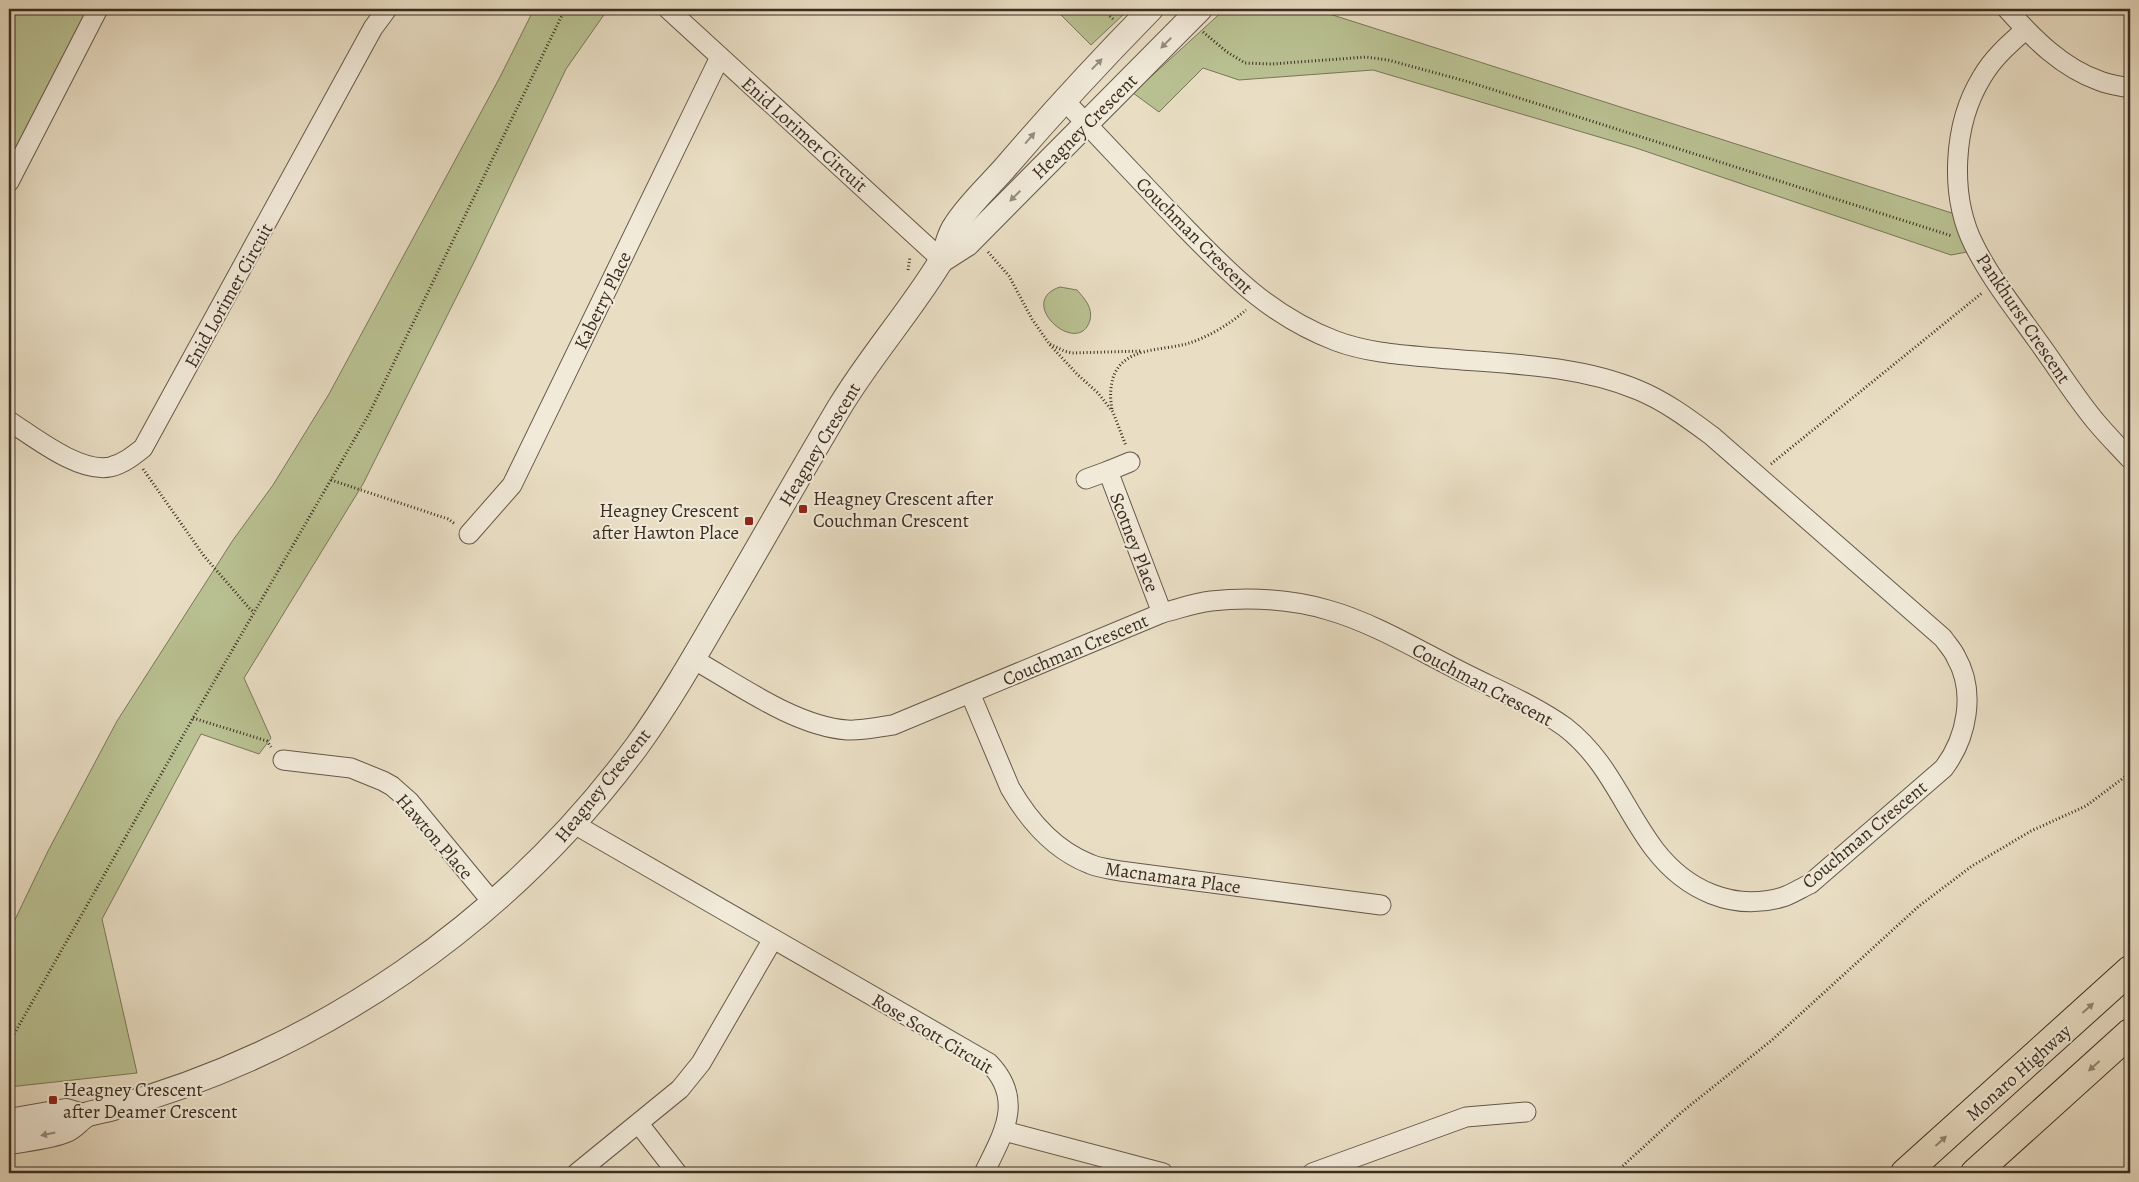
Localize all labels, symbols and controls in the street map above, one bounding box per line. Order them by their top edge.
one-way arrow [1160,37,1172,49]
one-way arrow [1091,59,1103,71]
street label: Heagney Crescent [1026,68,1143,185]
street label: Enid Lorimer Circuit [736,71,873,198]
one-way arrow [1024,132,1035,144]
street label: Couchman Crescent [1130,171,1259,300]
one-way arrow [1009,190,1021,202]
street label: Enid Lorimer Circuit [178,219,279,372]
street label: Kaberry Place [568,247,638,354]
street label: Pankhurst Crescent [1970,248,2076,389]
street label: Heagney Crescent [773,378,867,511]
place label: Heagney Crescent after Couchman Crescent [813,486,993,534]
street label: Scotney Place [1103,489,1165,596]
place label: Heagney Crescent after Hawton Place [592,498,739,546]
marker: Heagney Crescent after Couchman Crescent [797,503,809,515]
marker: Heagney Crescent after Hawton Place [743,515,755,527]
street label: Couchman Crescent [999,607,1152,692]
street label: Couchman Crescent [1408,637,1558,733]
street label: Heagney Crescent [549,723,657,848]
street label: Couchman Crescent [1797,775,1933,895]
street label: Hawton Place [390,788,479,885]
street label: Macnamara Place [1103,856,1242,900]
street label: Rose Scott Circuit [867,987,998,1080]
one-way arrow [2081,1002,2093,1014]
street label: Monaro Highway [1960,1018,2077,1127]
one-way arrow [2089,1060,2101,1072]
place label: Heagney Crescent after Deamer Crescent [63,1077,238,1125]
marker: Heagney Crescent after Deamer Crescent [47,1094,59,1106]
one-way arrow [41,1130,56,1138]
one-way arrow [1935,1135,1948,1146]

